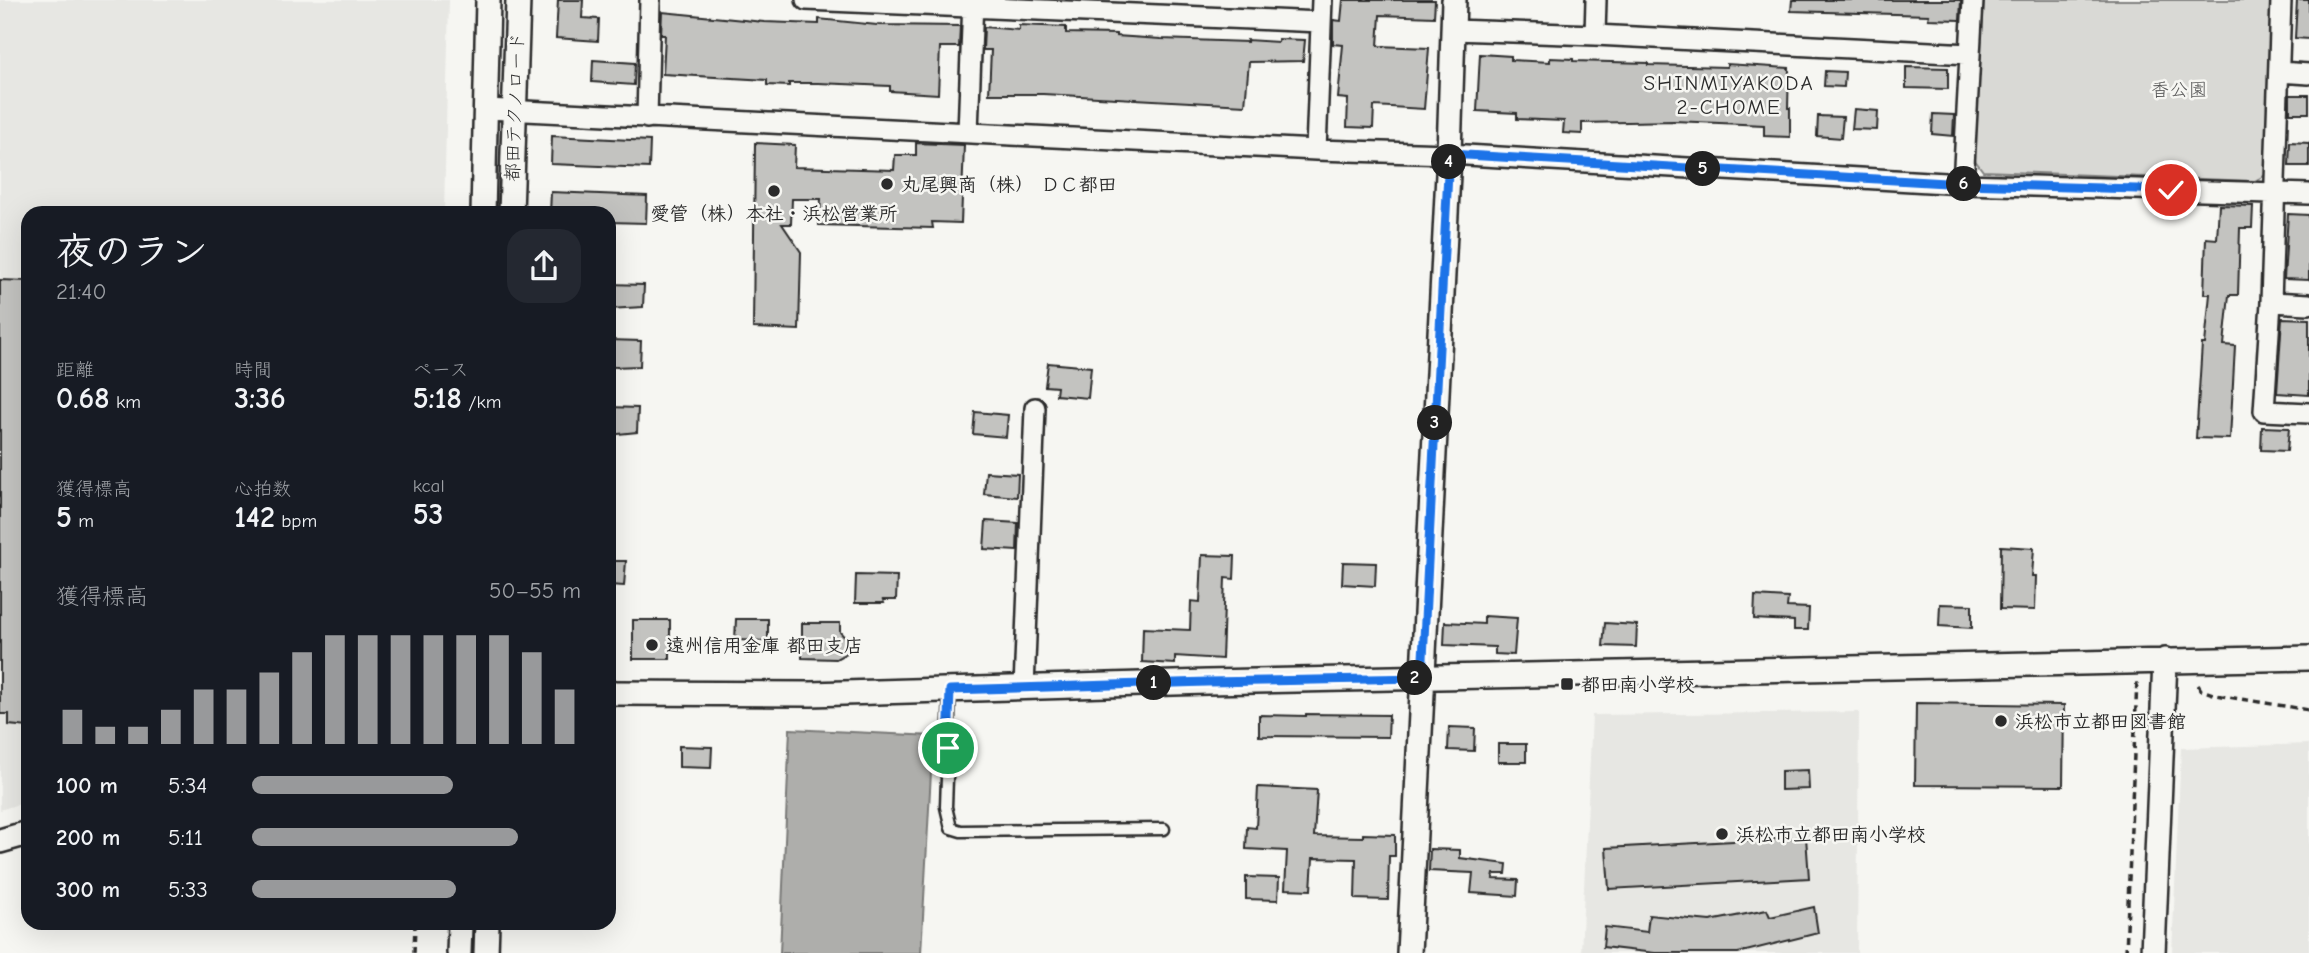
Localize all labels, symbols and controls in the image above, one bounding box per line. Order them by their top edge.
street label: 都田テクノロード [501,32,529,182]
district label: SHINMIYAKODA 2-CHOME [1643,71,1815,119]
park label: 香公園 [2150,79,2208,101]
pin: 4 [1432,144,1466,180]
text: 4 [1444,150,1453,172]
pin: 5 [1686,152,1720,186]
text: 5 [1697,157,1708,179]
pin [2141,160,2201,220]
pin: 6 [1946,166,1982,202]
icon: check [2152,171,2190,209]
text: 6 [1959,172,1968,194]
place label: 丸尾興商（株） ＤＣ都田 [901,174,1117,196]
marker: 丸尾興商（株） ＤＣ都田 [879,176,895,192]
marker: 愛管（株）本社・浜松営業所 [766,183,782,199]
place label: 愛管（株）本社・浜松営業所 [650,203,898,225]
button: share [507,229,581,303]
text: 夜のラン [56,230,208,274]
text: 21:40 [56,278,106,305]
text: 距離 [56,359,94,381]
text: 時間 [234,359,272,381]
text: ペース [413,359,469,381]
text: 0.68 [56,381,110,416]
text: 3:36 [234,381,286,416]
text: 5:18 [413,381,462,416]
text: km [110,391,141,413]
text: /km [462,391,502,413]
pin: 3 [1418,406,1452,440]
text: 3 [1430,411,1439,433]
text: kcal [413,475,445,497]
text: 獲得標高 [56,478,132,500]
text: 心拍数 [234,478,291,500]
text: 53 [413,497,443,532]
text: 5 [56,500,72,535]
text: 142 [234,500,275,535]
text: m [72,510,94,532]
text: bpm [275,510,317,532]
text: 50–55 m [489,577,581,604]
text: 獲得標高 [56,583,148,610]
place label: 遠州信用金庫 都田支店 [666,635,863,657]
marker: 遠州信用金庫 都田支店 [644,637,660,653]
pin: 2 [1398,660,1432,696]
pin: 1 [1136,666,1172,700]
text: 2 [1410,666,1419,688]
text: 1 [1150,671,1157,693]
place label: 都田南小学校 [1581,674,1695,696]
marker: 都田南小学校 [1559,676,1575,692]
place label: 浜松市立都田図書館 [2015,711,2186,733]
marker: 浜松市立都田図書館 [1993,713,2009,729]
pin [918,718,978,778]
icon: arrive [929,729,967,767]
text: 100 m [56,772,118,799]
text: 5:34 [168,772,207,799]
text: 200 m [56,824,120,851]
text: 5:11 [168,824,203,851]
place label: 浜松市立都田南小学校 [1736,824,1926,846]
marker: 浜松市立都田南小学校 [1714,826,1730,842]
text: 300 m [56,876,120,903]
text: 5:33 [168,876,208,903]

